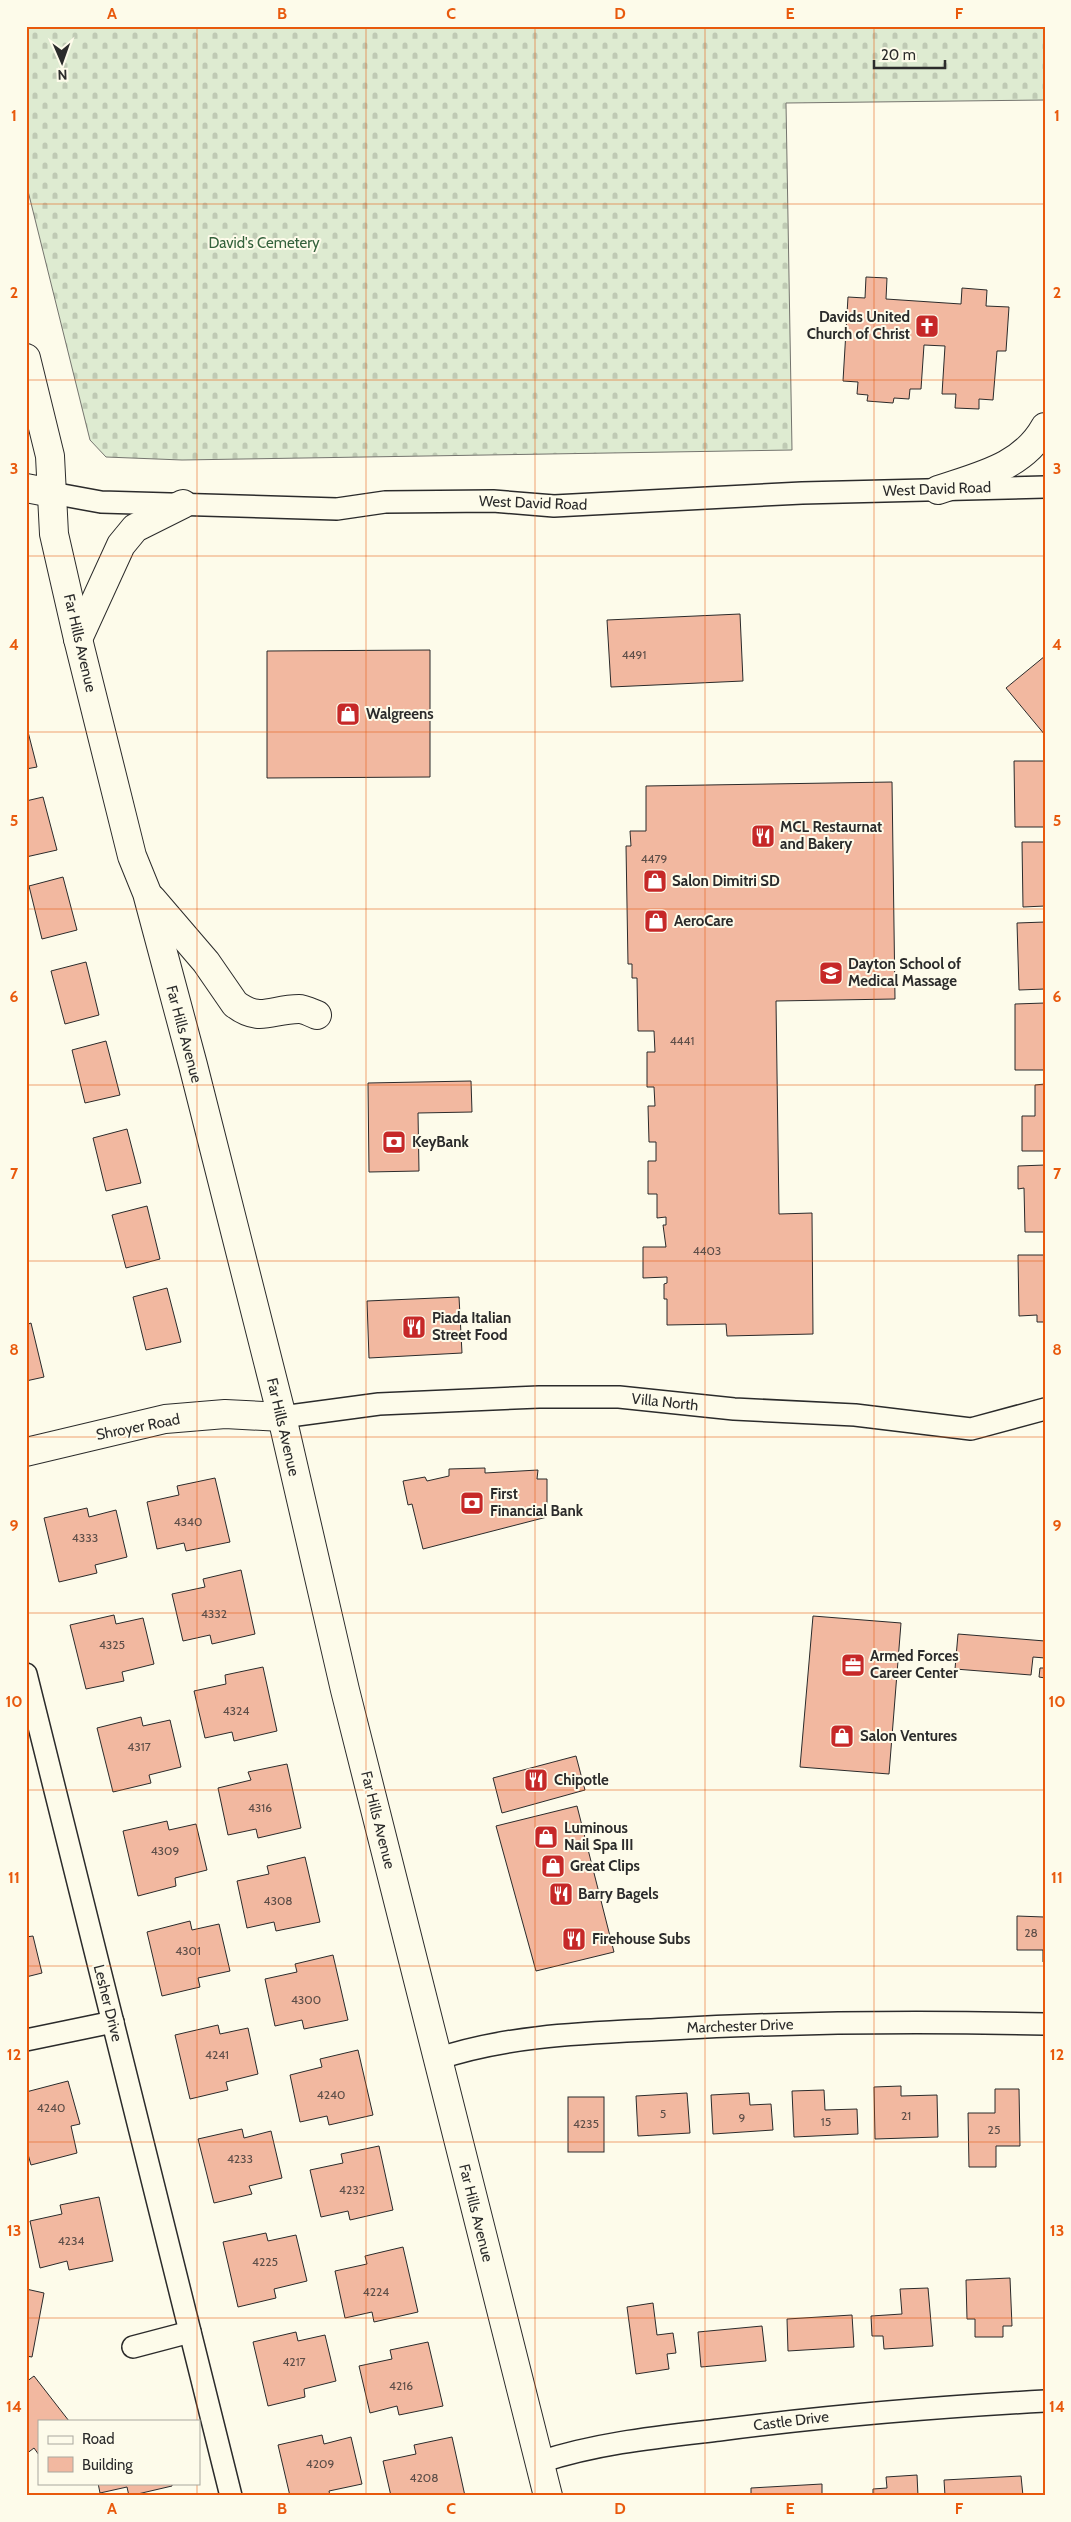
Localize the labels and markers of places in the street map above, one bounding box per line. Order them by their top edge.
place label: Davids United Church of Christ [807,308,910,343]
church icon: Davids United Church of Christ [914,313,940,339]
shop icon: Walgreens [335,701,361,727]
place label: Walgreens [366,705,434,723]
place label: MCL Restaurnat and Bakery [780,818,882,853]
restaurant icon: MCL Restaurnat and Bakery [750,823,776,849]
shop icon: Salon Dimitri SD [642,868,668,894]
place label: Salon Dimitri SD [672,872,780,890]
shop icon: AeroCare [643,908,669,934]
place label: AeroCare [674,912,734,930]
place label: Dayton School of Medical Massage [848,955,961,990]
school or university icon: Dayton School of Medical Massage [818,960,844,986]
bank icon: KeyBank [381,1129,407,1155]
place label: KeyBank [412,1133,469,1151]
place label: Piada Italian Street Food [432,1309,511,1344]
restaurant icon: Piada Italian Street Food [401,1314,427,1340]
place label: First Financial Bank [490,1485,584,1520]
bank icon: First Financial Bank [459,1490,485,1516]
place label: Armed Forces Career Center [870,1647,959,1682]
office icon: Armed Forces Career Center [840,1652,866,1678]
shop icon: Salon Ventures [829,1723,855,1749]
place label: Salon Ventures [860,1727,957,1745]
restaurant icon: Chipotle [523,1767,549,1793]
place label: Chipotle [554,1771,609,1789]
place label: Luminous Nail Spa III [564,1819,634,1854]
shop icon: Luminous Nail Spa III [533,1824,559,1850]
shop icon: Great Clips [540,1853,566,1879]
place label: Great Clips [570,1857,640,1875]
restaurant icon: Barry Bagels [548,1881,574,1907]
place label: Barry Bagels [578,1885,659,1903]
restaurant icon: Firehouse Subs [561,1926,587,1952]
place label: Firehouse Subs [592,1930,690,1948]

